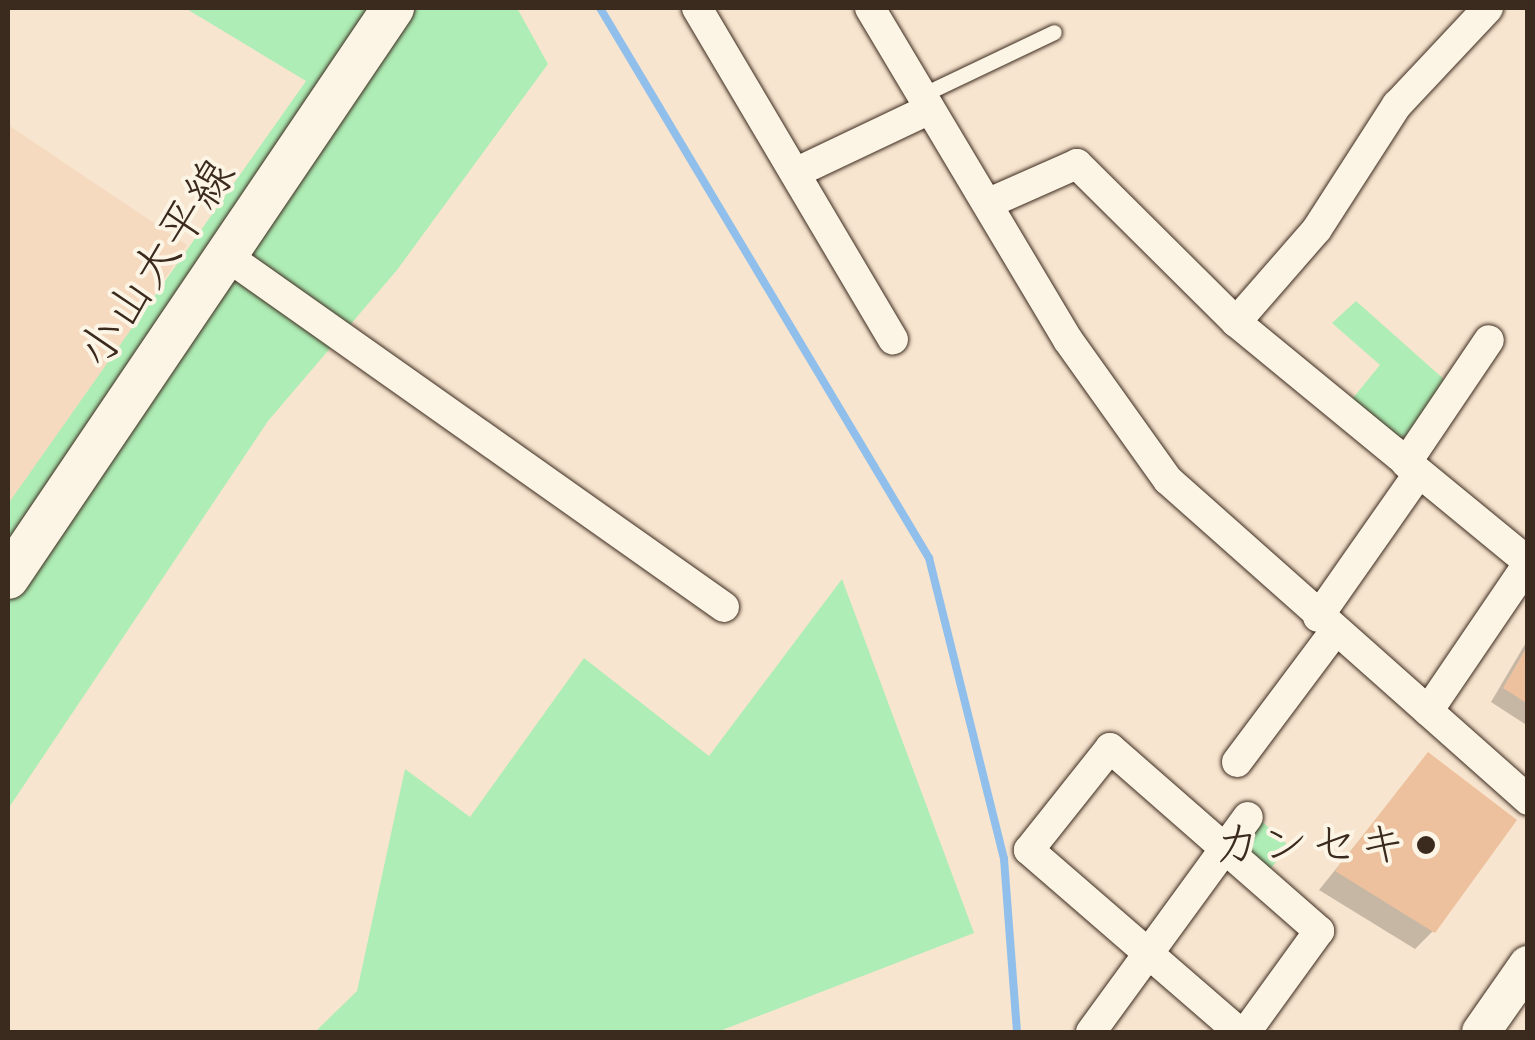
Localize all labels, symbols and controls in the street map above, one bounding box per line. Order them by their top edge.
street label: 小山大平線 [65,147,247,379]
place label: カンセキ [1214,816,1406,874]
marker: カンセキ [1415,834,1437,856]

